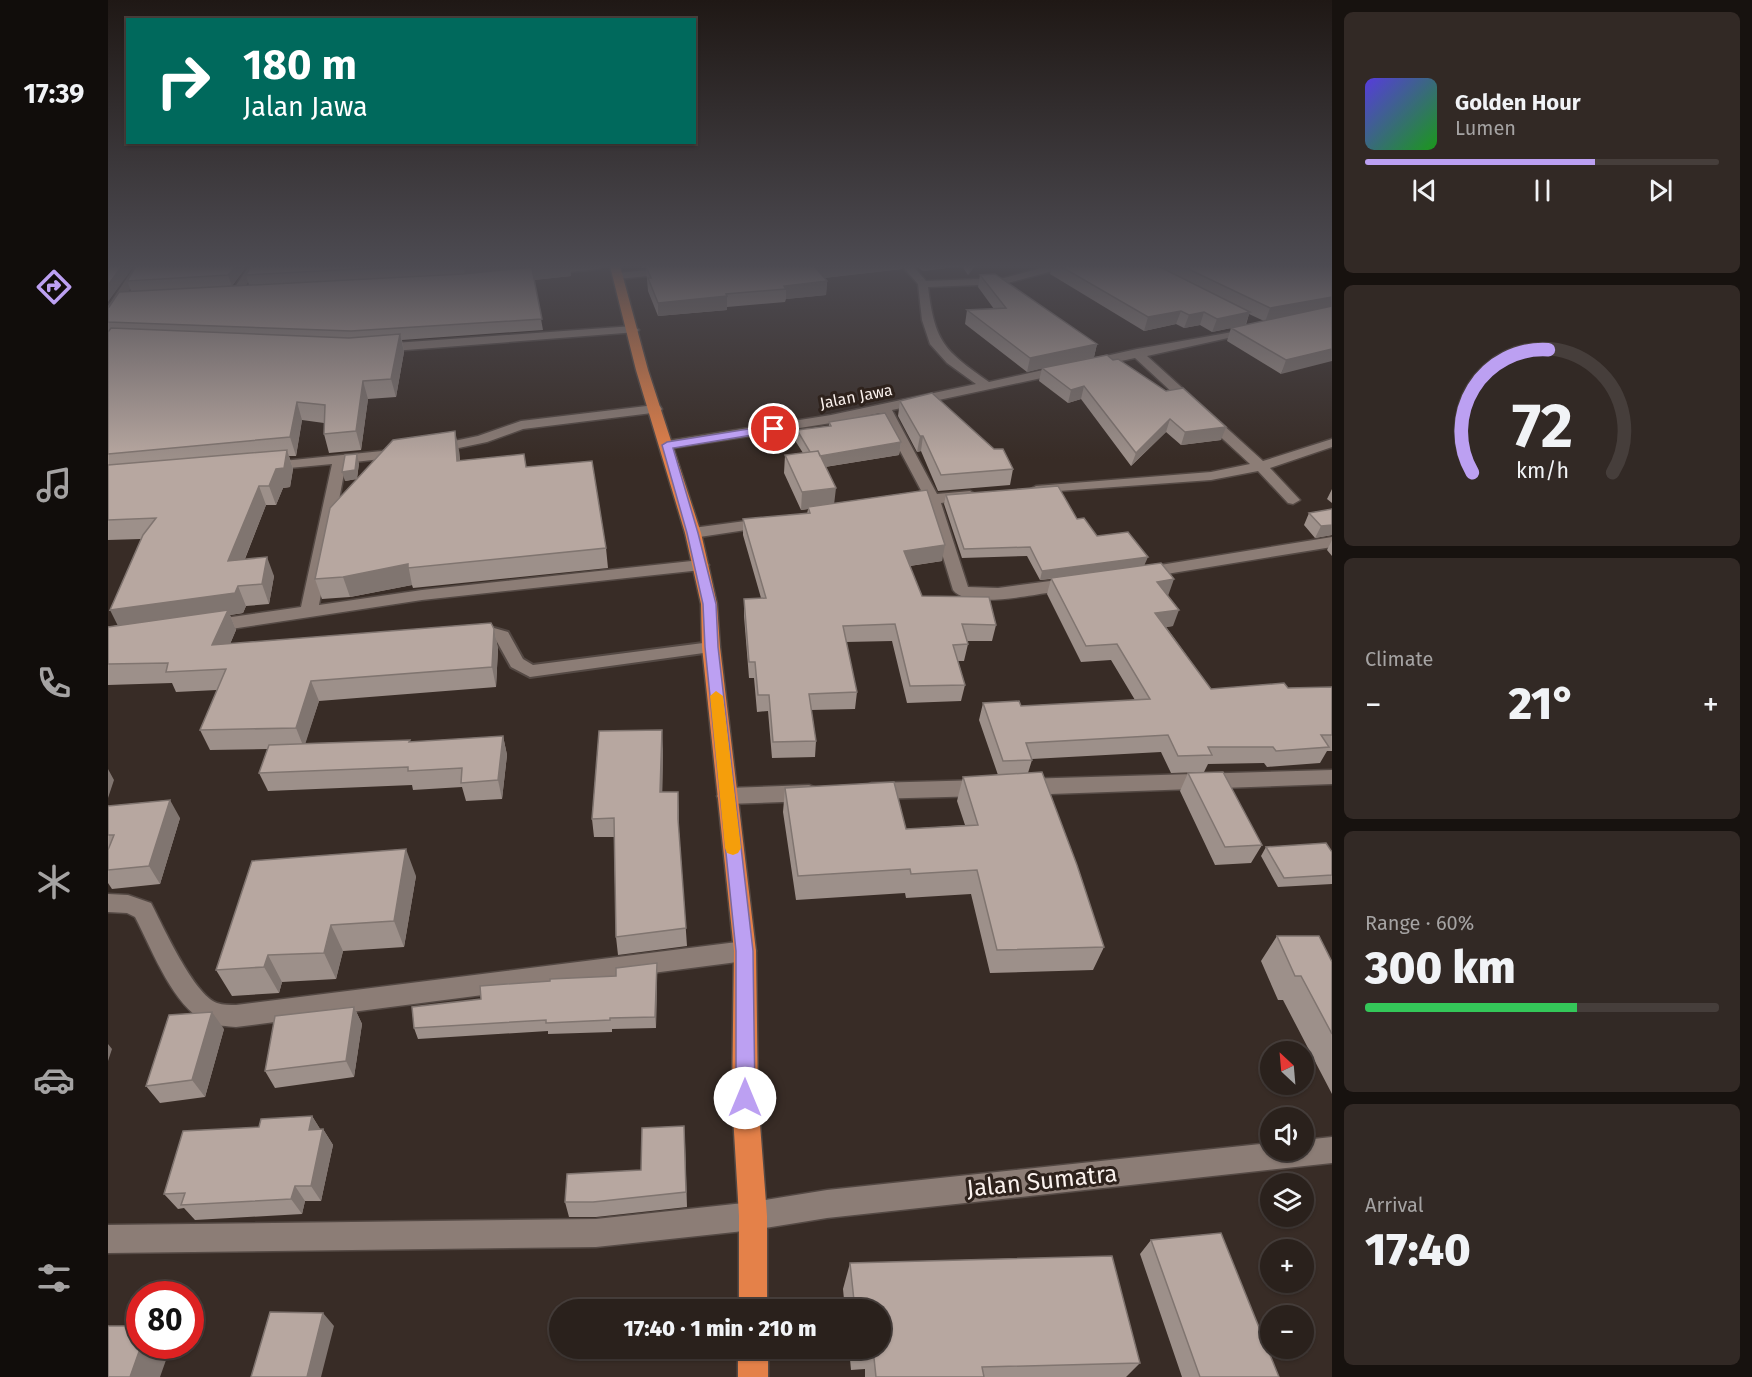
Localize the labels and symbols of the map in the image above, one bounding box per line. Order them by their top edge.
street label: Jalan Jawa [818,380,894,413]
pin [748,403,799,454]
north arrow [1260,1041,1314,1095]
position arrow [713,1066,777,1130]
street label: Jalan Sumatra [965,1159,1119,1203]
speed limit sign: 80 [126,1281,204,1359]

